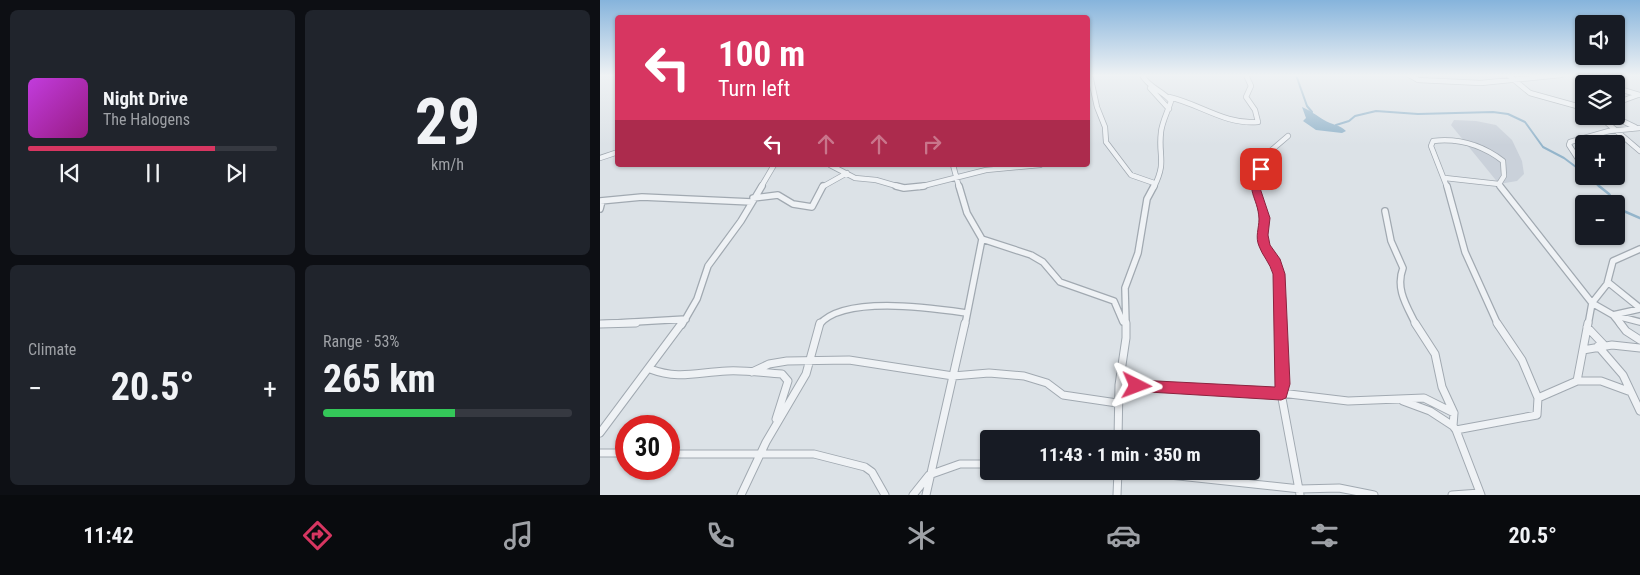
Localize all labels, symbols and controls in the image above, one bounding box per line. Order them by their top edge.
map controls [1575,15,1625,245]
button: sound [1575,15,1625,65]
text: 100 m [718,34,805,75]
icon: left [635,35,700,100]
button: layers [1575,75,1625,125]
text: Turn left [718,76,790,101]
text: 29 [415,84,480,160]
text: Night Drive [103,87,188,110]
text: The Halogens [103,110,190,129]
icon: left [759,130,787,158]
icon: ahead [812,130,840,158]
icon: ahead [865,130,893,158]
icon: right [918,130,946,158]
button: + [1575,135,1625,185]
pin [1240,148,1282,190]
text: km/h [431,155,464,174]
icon: arrive [1247,155,1275,183]
icon: previous [56,159,84,187]
icon: pause [139,159,167,187]
icon: next [222,159,250,187]
button: − [1575,195,1625,245]
text: Range · 53% [323,332,399,351]
text: Climate [28,340,76,359]
text: 265 km [323,357,436,401]
position arrow [1110,359,1162,411]
text: 20.5° [111,365,194,409]
text: − [28,372,42,405]
text: + [263,372,277,405]
speed limit sign: 30 [615,415,680,480]
text: 11:43 · 1 min · 350 m [1039,443,1201,466]
icon: directions [300,518,335,553]
icon: music [501,518,536,553]
icon: phone [703,518,738,553]
icon: climate [904,518,939,553]
icon: car [1106,518,1141,553]
icon: filters [1307,518,1342,553]
text: 11:42 [83,523,134,548]
text: 20.5° [1508,523,1557,548]

